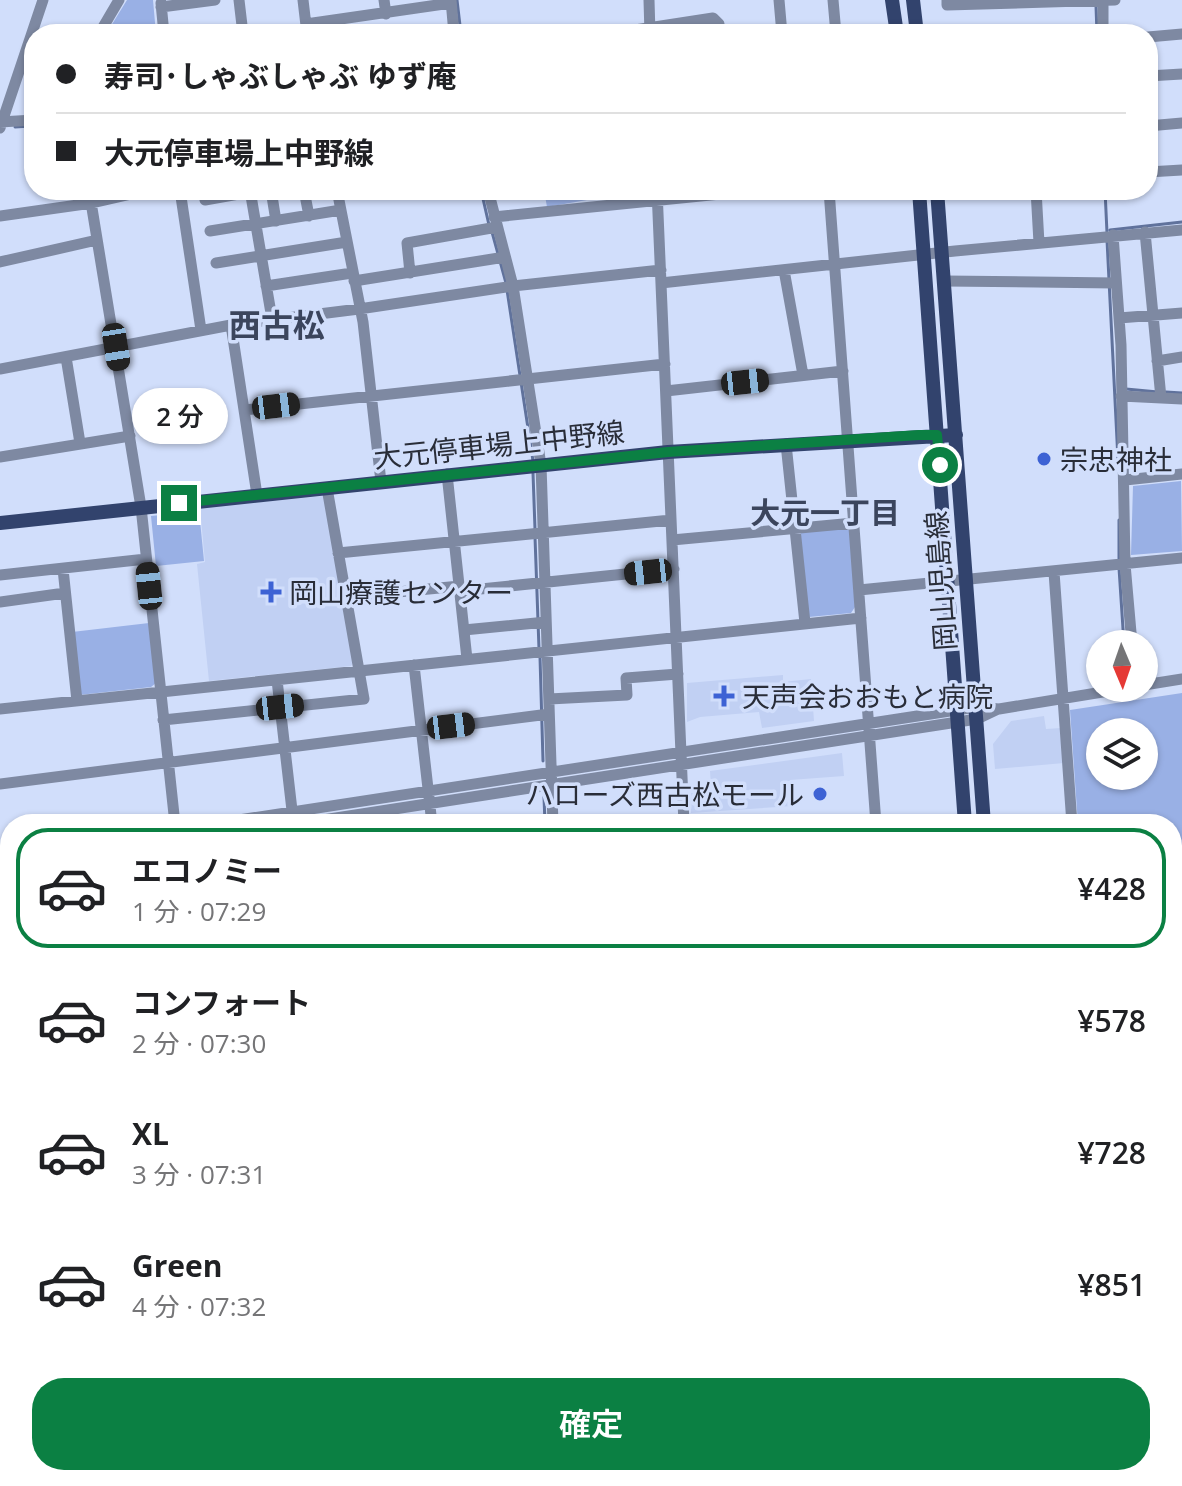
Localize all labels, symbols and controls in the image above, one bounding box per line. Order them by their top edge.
text: 寿司･しゃぶしゃぶ ゆず庵 [104,55,457,96]
text: 大元停車場上中野線 [104,132,374,173]
district label: 西古松 [229,303,325,346]
car [100,321,132,373]
car [720,368,770,396]
callout: 2 分 [131,387,227,443]
car [251,391,301,421]
text: 2 分 [156,398,204,434]
street label: 大元停車場上中野線 [372,412,626,476]
place label: 宗忠神社 [1060,440,1172,478]
route start [922,447,958,483]
marker: 宗忠神社 [1035,450,1053,468]
route end [161,485,197,521]
district label: 大元一丁目 [750,492,900,533]
street label: 岡山児島線 [916,510,964,652]
car [623,558,673,586]
car [135,561,163,611]
place label: 岡山療護センター [289,573,513,611]
marker: 岡山療護センター [260,581,282,603]
north arrow [1086,630,1158,702]
map controls [1086,630,1158,790]
place label: 天声会おおもと病院 [742,677,993,715]
marker: 天声会おおもと病院 [713,685,735,707]
car [255,693,305,721]
car [426,711,476,741]
button: layers [1086,718,1158,790]
place label: ハローズ西古松モール [525,775,804,813]
marker: ハローズ西古松モール [811,785,829,803]
text: エコノミー [132,850,282,891]
icon: car [36,852,108,924]
text: ¥428 [1077,868,1146,909]
text: 1 分 · 07:29 [132,893,266,929]
text: コンフォート [132,982,311,1023]
icon: car [36,984,108,1056]
text: ¥578 [1077,1000,1146,1041]
text: 2 分 · 07:30 [132,1025,266,1061]
text: XL [132,1113,169,1154]
icon: car [36,1116,108,1188]
text: ¥728 [1077,1132,1146,1173]
text: 3 分 · 07:31 [132,1156,266,1192]
text: Green [132,1245,223,1286]
icon: car [36,1248,108,1320]
text: ¥851 [1077,1264,1146,1305]
text: 4 分 · 07:32 [132,1288,266,1324]
button: 確定 [32,1378,1150,1470]

